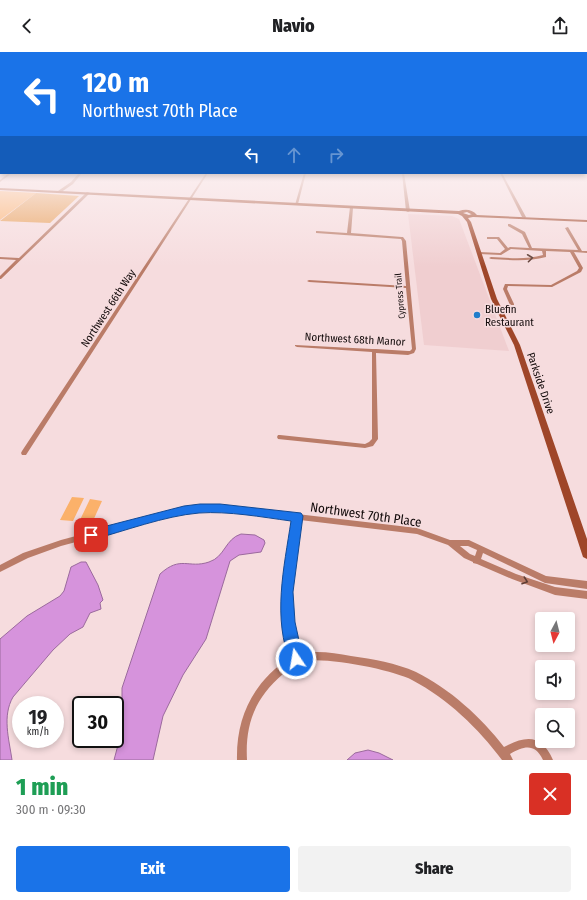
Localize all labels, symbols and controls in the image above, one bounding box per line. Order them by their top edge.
icon: back [16,15,38,37]
text: Navio [272,15,315,37]
icon: share [549,15,571,37]
text: 120 m [82,66,149,99]
icon: left [16,68,68,120]
text: Northwest 70th Place [82,100,238,122]
icon: left [241,144,263,166]
icon: ahead [283,144,305,166]
icon: right [325,144,347,166]
one-way arrow [527,254,533,263]
street label: Northwest 66th Way [78,267,138,350]
street label: Cypress Trail [393,272,407,319]
place label: Bluefin Restaurant [485,303,534,329]
marker: Bluefin Restaurant [472,310,482,320]
street label: Northwest 68th Manor [304,330,406,349]
street label: Parkside Drive [524,351,557,416]
street label: Northwest 70th Place [309,499,423,530]
pin [74,518,108,552]
icon: arrive [80,524,102,546]
one-way arrow [522,576,529,585]
north arrow [535,612,575,652]
map controls [535,612,575,748]
position arrow [275,638,317,680]
button: sound [535,660,575,700]
speed limit sign: 30 [72,696,124,748]
text: 19 [29,705,47,729]
button: search [535,708,575,748]
text: km/h [27,726,49,738]
text: 1 min [16,773,68,801]
button: close [529,773,571,815]
text: 300 m · 09:30 [16,802,86,817]
button: Exit [16,846,290,892]
button: Share [298,846,571,892]

